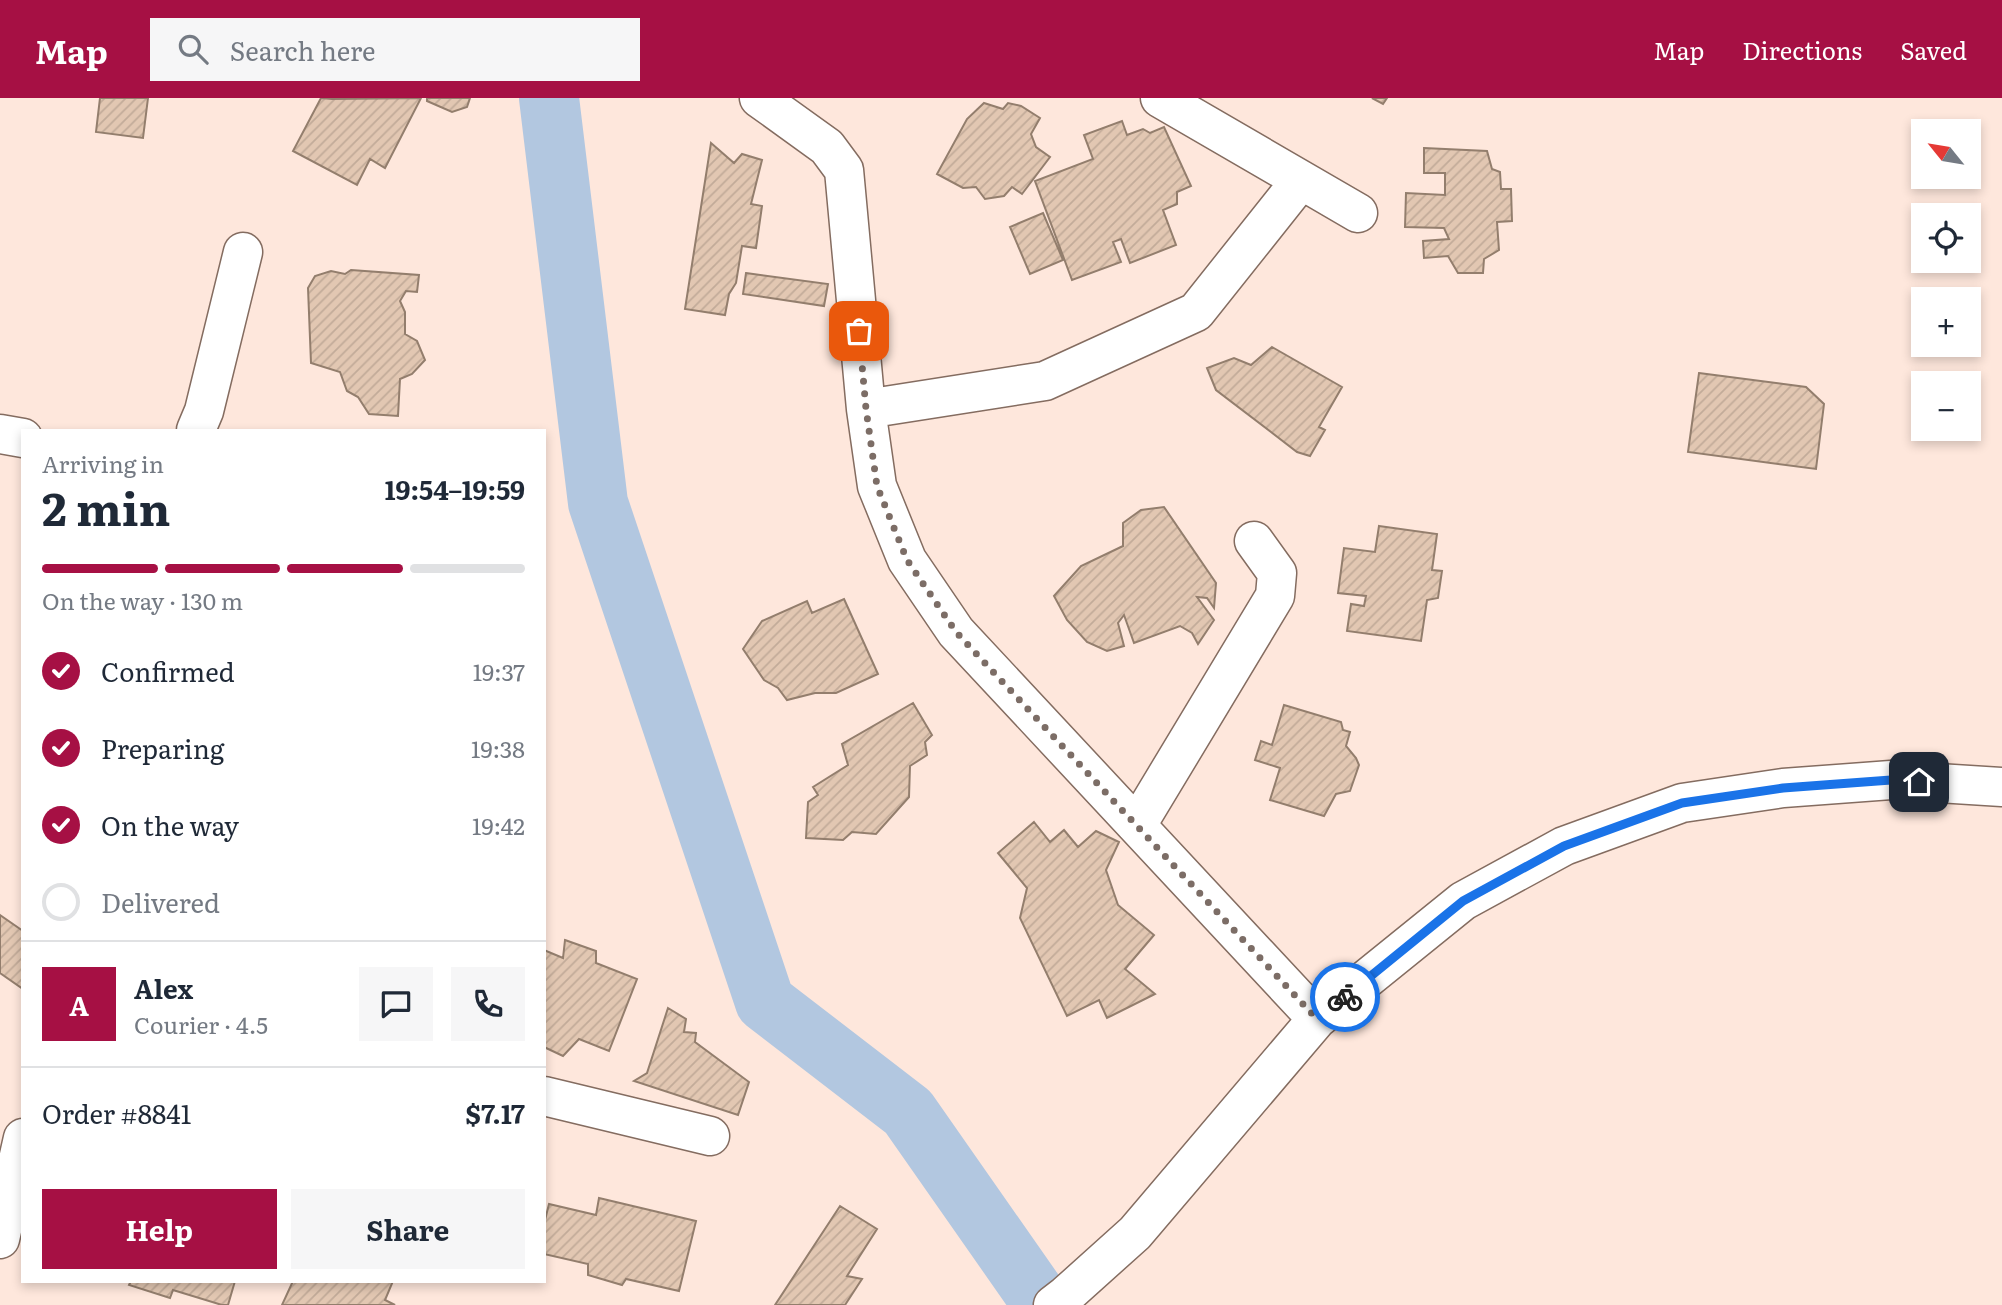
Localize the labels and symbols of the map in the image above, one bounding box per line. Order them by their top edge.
north arrow [1911,119,1981,189]
pin [829,301,889,361]
pin [1889,752,1949,812]
courier [1310,962,1380,1032]

